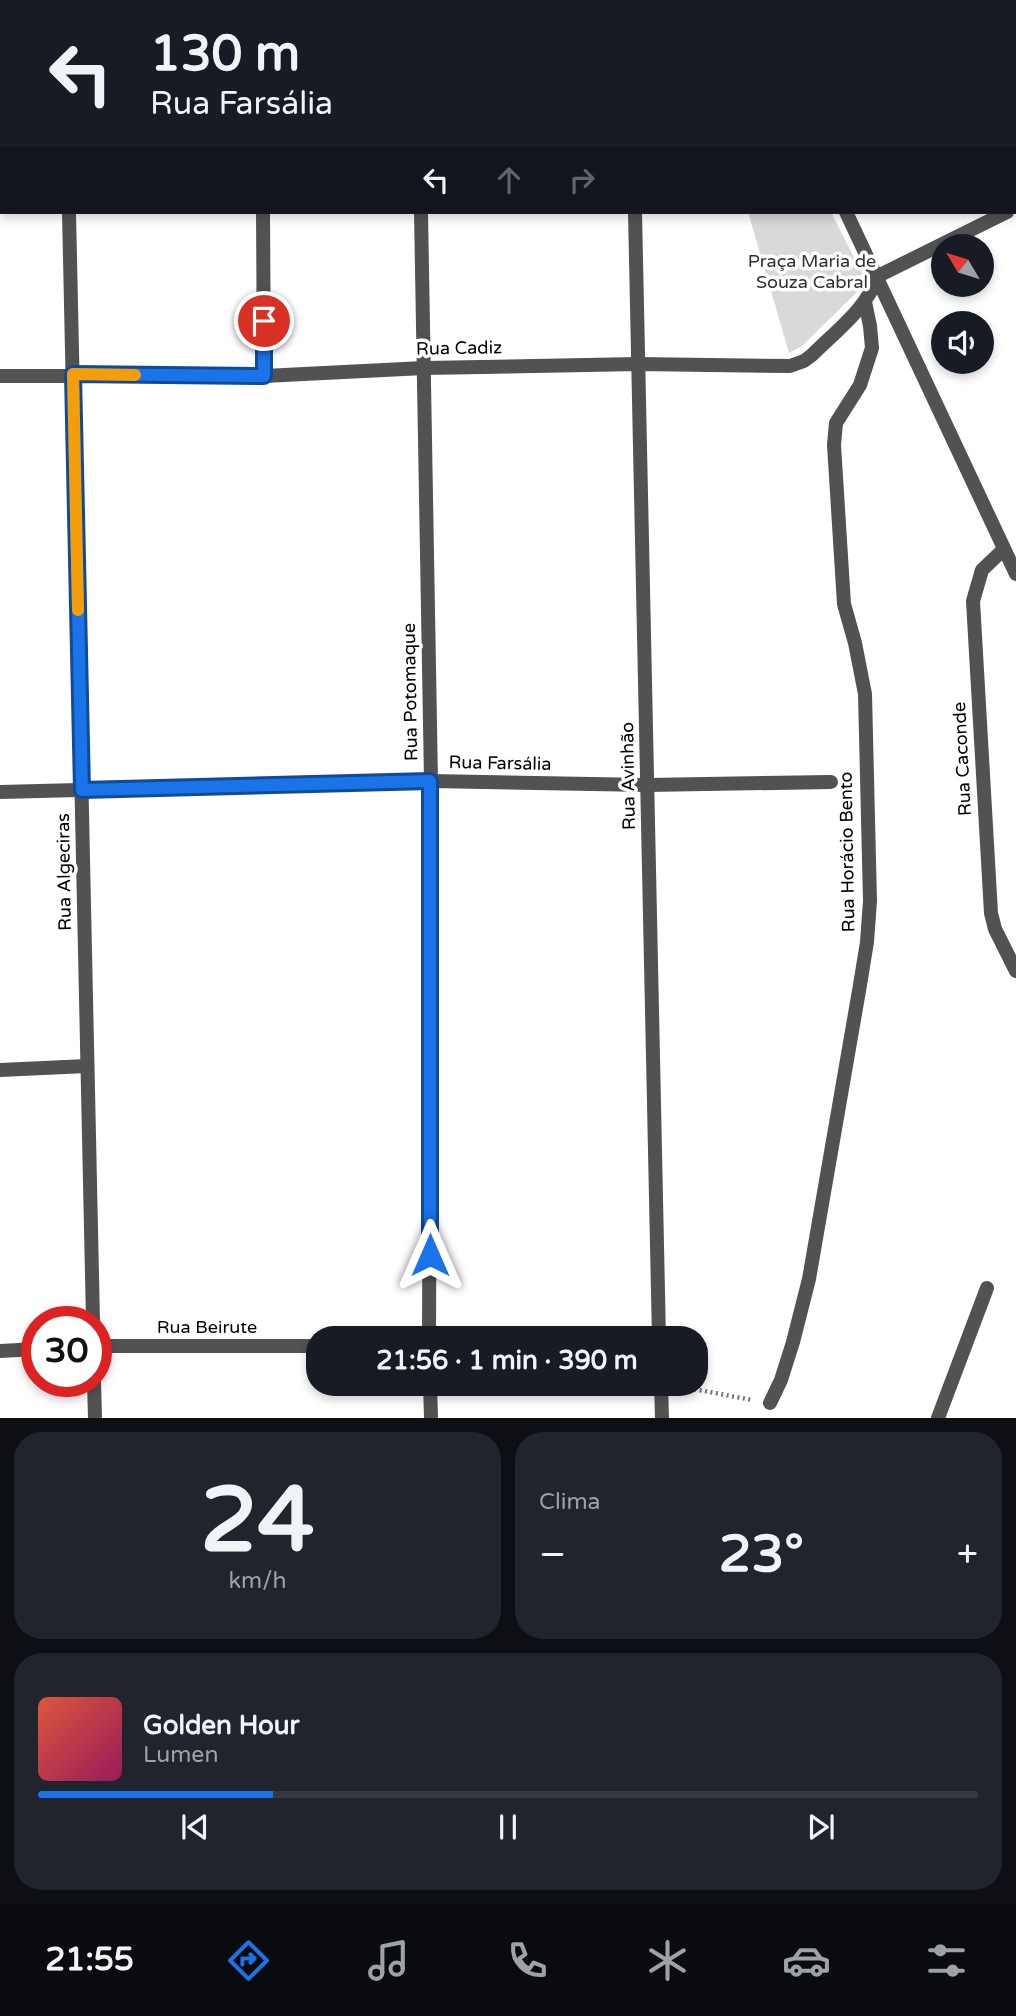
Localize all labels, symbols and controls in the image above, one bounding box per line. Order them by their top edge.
text: 130 m [150,25,300,84]
icon: left [35,28,126,119]
text: Rua Farsália [150,85,333,123]
icon: left [417,161,455,199]
icon: ahead [490,161,528,199]
icon: right [563,161,601,199]
north arrow [931,234,994,298]
map controls [931,234,994,374]
park label: Praça Maria de Souza Cabral [748,250,876,293]
pin [234,291,294,351]
icon: arrive [245,302,283,340]
button: sound [931,311,994,374]
street label: Rua Cadiz [416,336,502,360]
street label: Rua Potomaque [398,623,422,761]
street label: Rua Caconde [948,701,976,817]
street label: Rua Avinhão [616,722,640,830]
street label: Rua Farsália [448,751,552,775]
street label: Rua Horácio Bento [835,771,859,932]
street label: Rua Algeciras [52,813,76,931]
position arrow [393,1218,467,1292]
speed limit sign: 30 [21,1306,112,1397]
street label: Rua Beirute [157,1316,257,1338]
text: 21:56 · 1 min · 390 m [376,1345,638,1376]
text: 24 [200,1466,315,1576]
text: Clima [539,1488,600,1516]
text: 23° [719,1523,804,1586]
text: − [539,1532,566,1578]
text: + [957,1532,978,1578]
text: km/h [229,1567,286,1595]
text: Golden Hour [143,1710,300,1741]
text: Lumen [143,1741,218,1769]
icon: previous [176,1808,214,1846]
icon: pause [489,1808,527,1846]
icon: next [802,1808,840,1846]
icon: directions [224,1936,273,1985]
icon: music [364,1936,413,1985]
icon: phone [503,1936,552,1985]
icon: climate [643,1936,692,1985]
icon: car [782,1936,831,1985]
icon: filters [922,1936,971,1985]
text: 21:55 [45,1941,134,1979]

